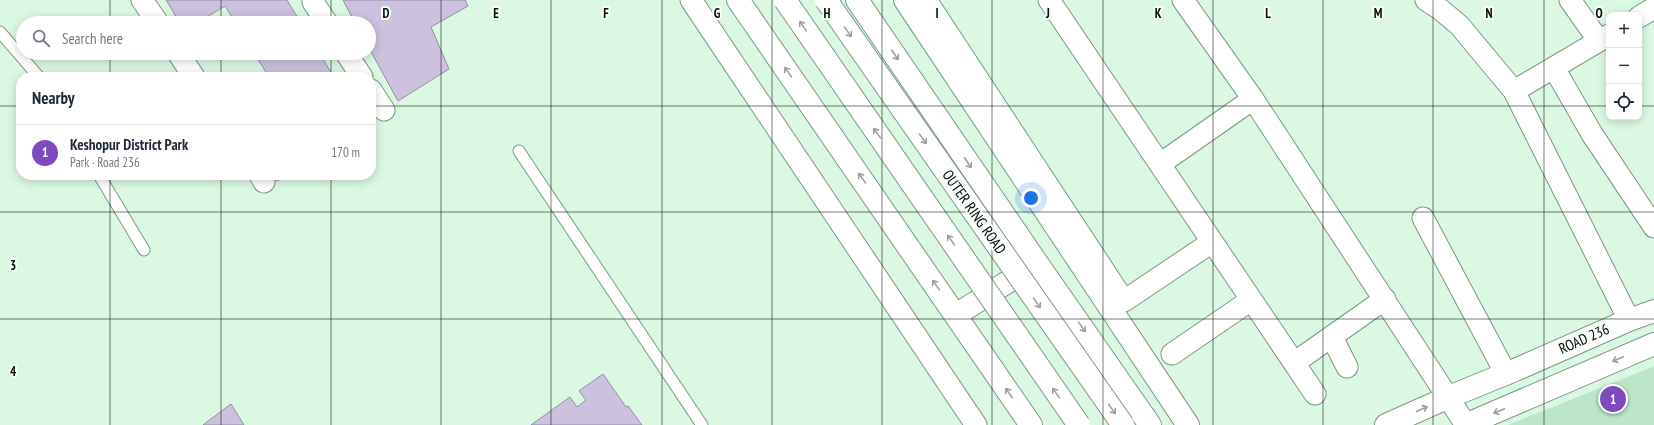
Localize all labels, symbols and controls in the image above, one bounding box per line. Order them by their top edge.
text: D [383,5,390,22]
text: E [493,5,499,22]
text: F [603,5,609,22]
text: G [714,5,721,22]
text: H [824,5,831,22]
text: I [935,5,939,22]
text: J [1045,5,1050,22]
text: K [1155,5,1162,22]
text: L [1265,5,1271,22]
text: M [1374,5,1383,22]
text: N [1485,5,1493,22]
text: O [1595,5,1603,22]
map controls [1606,12,1642,120]
button: + [1606,12,1642,48]
search box [16,16,376,60]
one-way arrow [799,21,807,32]
one-way arrow [844,26,852,37]
icon: search [30,27,52,49]
text: Search here [62,29,123,48]
button: − [1606,48,1642,84]
one-way arrow [891,50,899,61]
one-way arrow [784,67,792,78]
button: locate [1606,84,1642,120]
text: Nearby [32,87,75,109]
one-way arrow [873,128,881,139]
one-way arrow [919,133,927,144]
text: Keshopur District Park [70,135,188,154]
text: 1 [42,144,48,161]
text: 170 m [331,144,360,161]
text: Park · Road 236 [70,154,140,171]
one-way arrow [964,157,972,168]
street label: OUTER RING ROAD [938,166,1011,258]
one-way arrow [858,173,866,184]
your location [1021,188,1041,208]
one-way arrow [947,235,955,246]
text: 3 [10,257,16,274]
one-way arrow [932,280,940,291]
one-way arrow [1033,297,1041,308]
street label: ROAD 236 [1556,319,1612,358]
one-way arrow [1078,322,1086,333]
one-way arrow [1613,356,1625,363]
text: 4 [10,363,17,380]
pin: 1 [1600,384,1626,414]
one-way arrow [1005,388,1013,399]
one-way arrow [1052,388,1060,399]
one-way arrow [1108,403,1116,414]
one-way arrow [1415,405,1427,412]
one-way arrow [1493,407,1505,415]

